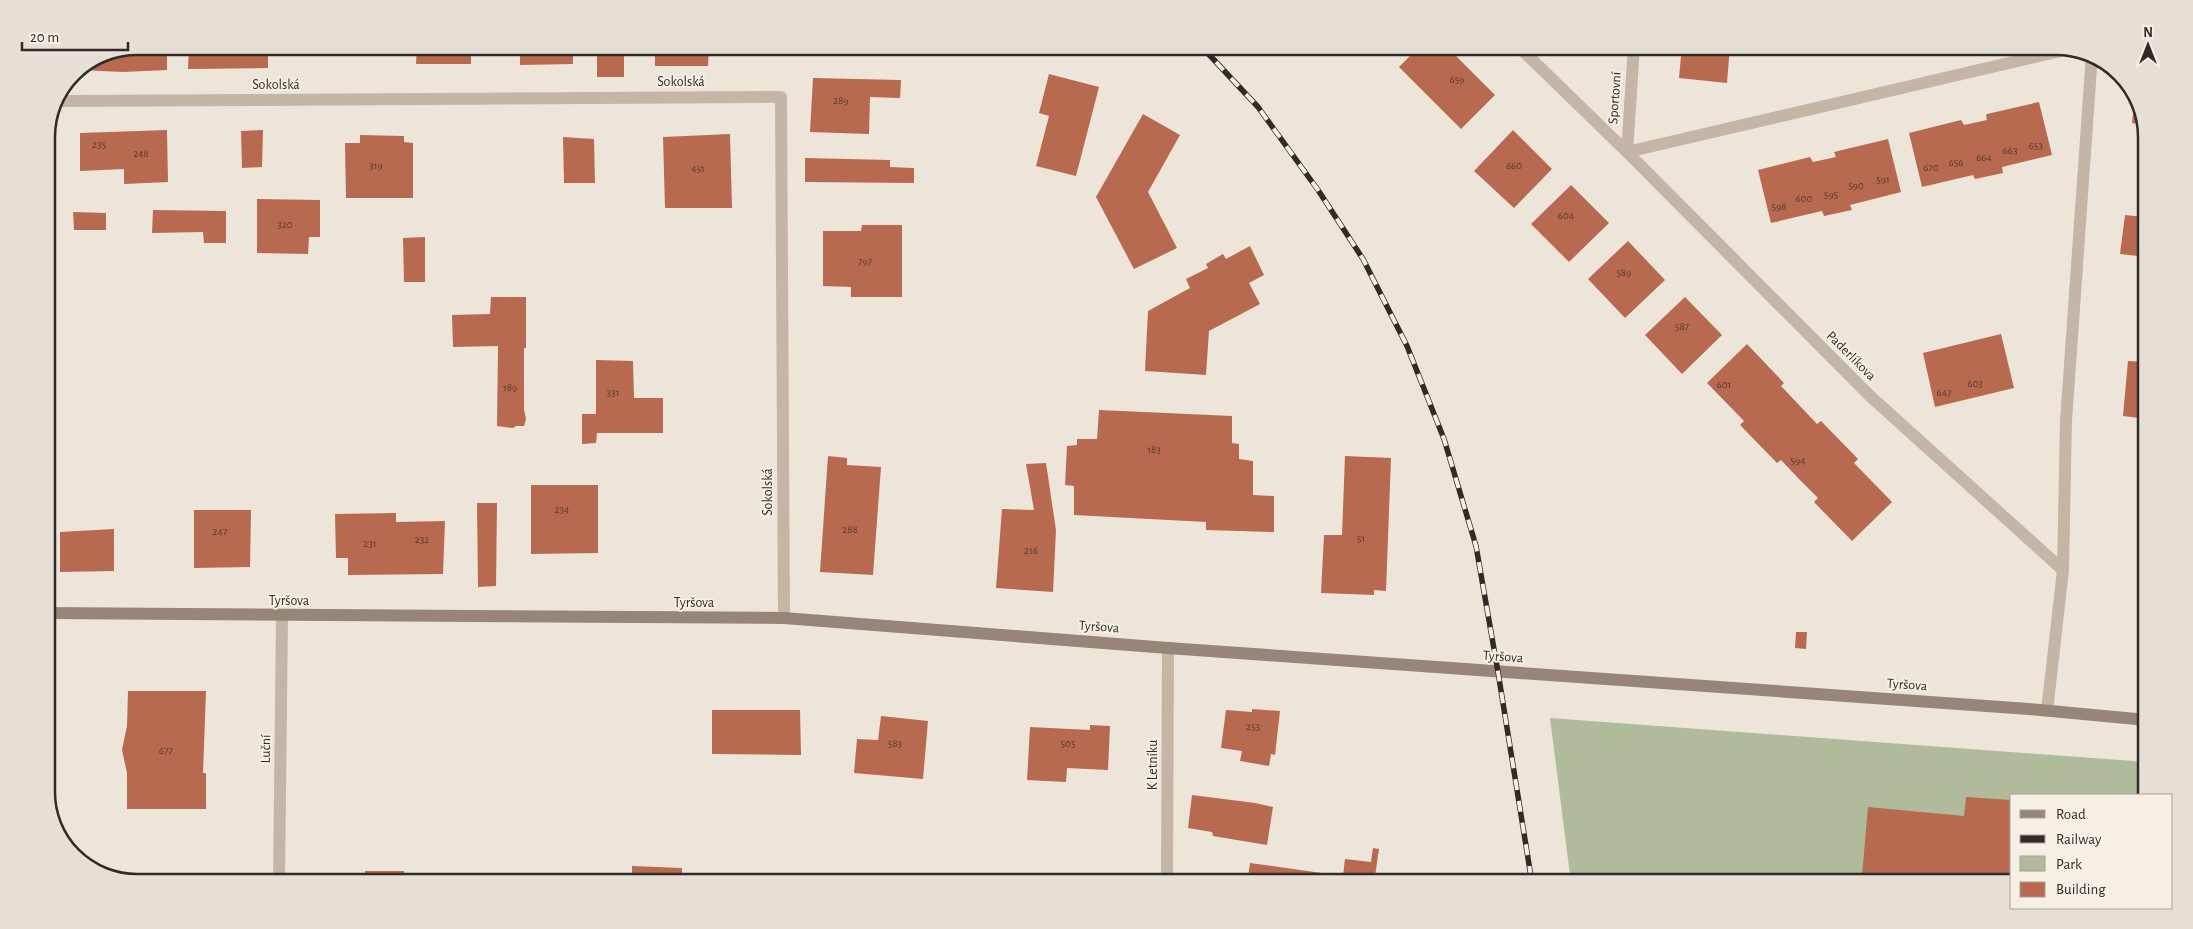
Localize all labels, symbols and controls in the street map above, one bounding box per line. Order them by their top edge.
scale bar [22,20,129,52]
north arrow [2123,20,2173,70]
text: N [2143,26,2153,40]
text: 20 m [30,30,59,45]
street label: Sportovní [1606,71,1624,125]
house number: 659 [1450,74,1464,85]
street label: Sokolská [657,75,705,89]
street label: Sokolská [252,78,300,92]
house number: 289 [833,95,849,106]
house number: 235 [92,139,106,150]
house number: 653 [2029,140,2044,151]
house number: 663 [2003,145,2018,156]
house number: 248 [133,148,149,159]
house number: 664 [1976,152,1992,163]
house number: 656 [1949,157,1963,168]
house number: 319 [369,160,383,171]
house number: 660 [1506,160,1522,171]
house number: 670 [1923,162,1939,173]
house number: 451 [691,163,705,174]
house number: 591 [1876,174,1890,185]
house number: 590 [1848,180,1864,191]
house number: 595 [1824,189,1839,200]
house number: 600 [1796,193,1813,204]
house number: 598 [1772,201,1786,212]
house number: 604 [1558,210,1574,221]
house number: 320 [277,219,293,230]
house number: 797 [858,256,873,267]
house number: 589 [1617,267,1631,278]
house number: 587 [1675,321,1690,332]
street label: Paderlíkova [1824,329,1879,384]
house number: 603 [1967,378,1983,389]
house number: 601 [1717,379,1731,390]
house number: 189 [503,382,517,393]
house number: 331 [607,387,619,398]
house number: 647 [1936,387,1952,398]
house number: 183 [1147,444,1161,455]
house number: 594 [1790,455,1806,466]
street label: Sokolská [761,468,775,516]
house number: 234 [555,504,569,515]
house number: 288 [842,524,858,535]
house number: 247 [213,526,228,537]
house number: 51 [1357,533,1365,544]
house number: 232 [415,534,429,545]
house number: 231 [363,538,377,549]
house number: 216 [1024,545,1038,556]
street label: Tyršova [269,594,310,608]
street label: Tyršova [674,596,715,610]
street label: Tyršova [1078,619,1120,635]
street label: Tyršova [1482,649,1524,665]
street label: Tyršova [1886,677,1928,693]
house number: 253 [1246,721,1261,732]
street label: Luční [259,734,273,764]
house number: 583 [888,738,903,749]
house number: 505 [1060,738,1076,749]
street label: K Letníku [1146,740,1160,790]
house number: 677 [159,745,174,756]
legend [2010,794,2173,909]
text: Road [2056,807,2086,822]
text: Railway [2056,832,2102,847]
text: Park [2056,857,2082,872]
text: Building [2056,882,2106,897]

